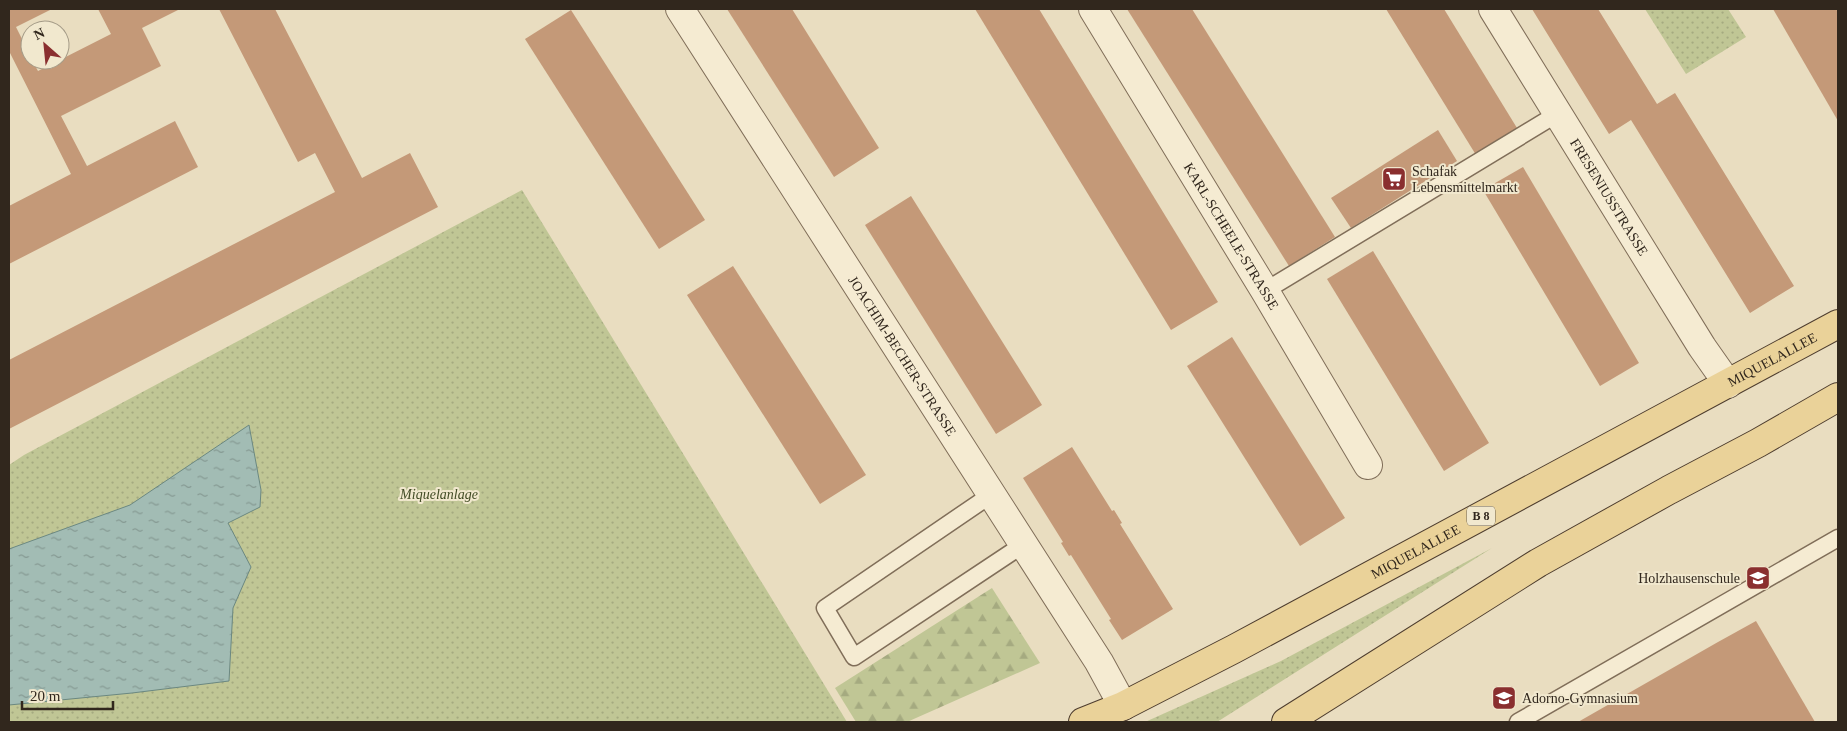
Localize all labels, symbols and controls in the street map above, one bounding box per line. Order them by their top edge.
north arrow [20,20,70,70]
text: N [31,25,47,43]
street label: FRESENIUSSTRASSE [1567,136,1651,258]
street label: KARL-SCHEELE-STRASSE [1181,160,1282,312]
place label: Schafak Lebensmittelmarkt [1412,164,1518,195]
supermarket icon: Schafak Lebensmittelmarkt [1381,166,1407,192]
street label: JOACHIM-BECHER-STRASSE [846,273,959,438]
street label: MIQUELALLEE [1725,329,1819,389]
park label: Miquelanlage [399,487,478,502]
road number: B 8 [1467,506,1495,526]
street label: MIQUELALLEE [1368,521,1463,581]
school or university icon: Holzhausenschule [1745,565,1771,591]
place label: Holzhausenschule [1638,571,1740,586]
scale bar [22,678,114,710]
school or university icon: Adorno-Gymnasium [1491,685,1517,711]
text: 20 m [30,688,61,704]
place label: Adorno-Gymnasium [1522,691,1638,706]

